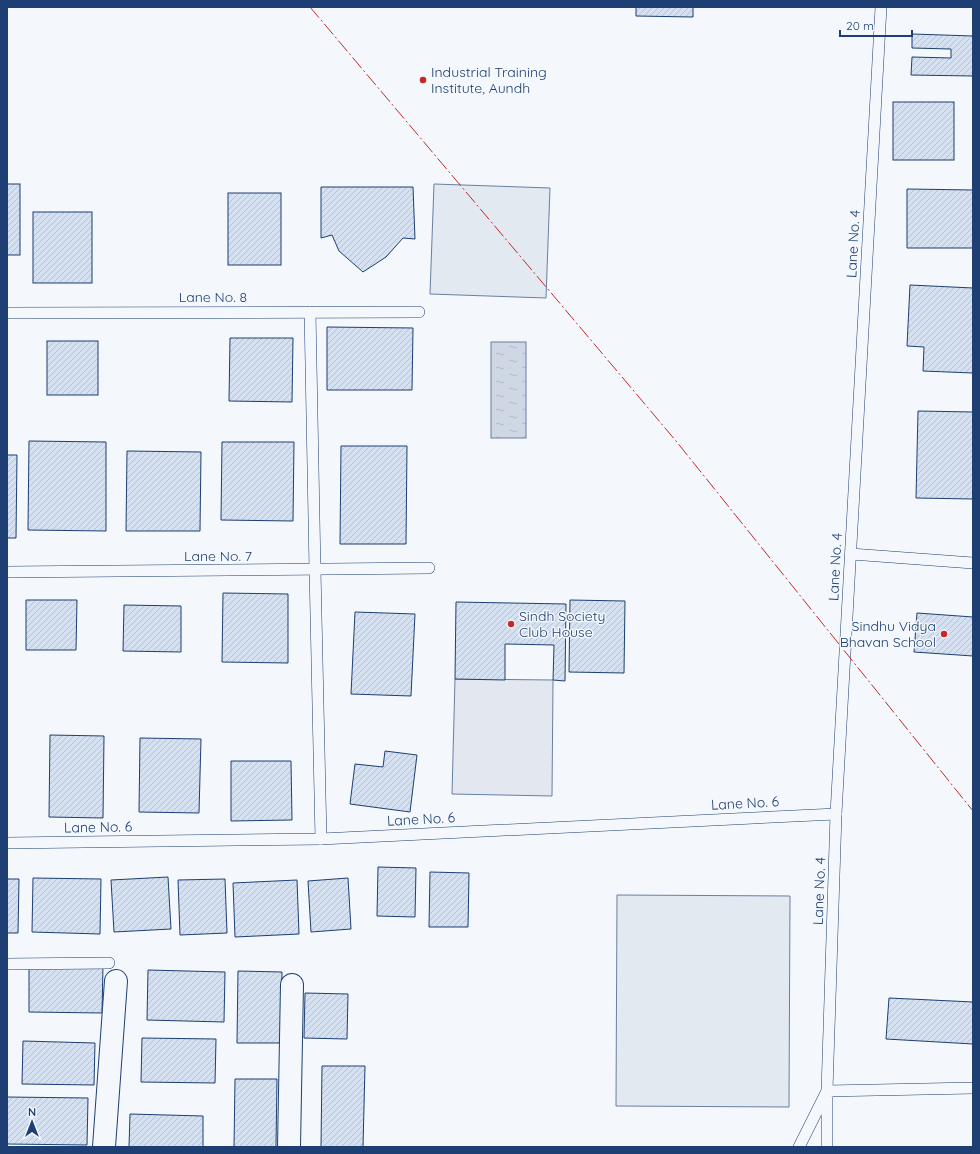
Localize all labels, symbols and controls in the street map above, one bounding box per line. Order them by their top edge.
scale bar [840,12,912,38]
text: 20 m [846,18,874,33]
place label: Industrial Training Institute, Aundh [431,63,547,97]
marker: Industrial Training Institute, Aundh [418,75,428,85]
street label: Lane No. 4 [842,210,864,278]
street label: Lane No. 8 [179,288,247,306]
street label: Lane No. 4 [824,533,846,601]
street label: Lane No. 7 [184,547,252,565]
place label: Sindh Society Club House [519,607,605,641]
place label: Sindhu Vidya Bhavan School [840,617,936,651]
marker: Sindh Society Club House [506,619,516,629]
marker: Sindhu Vidya Bhavan School [939,629,949,639]
street label: Lane No. 6 [710,792,780,814]
street label: Lane No. 6 [386,808,456,830]
street label: Lane No. 6 [64,817,133,837]
street label: Lane No. 4 [809,857,829,925]
north arrow [12,1102,52,1142]
text: N [28,1105,36,1119]

